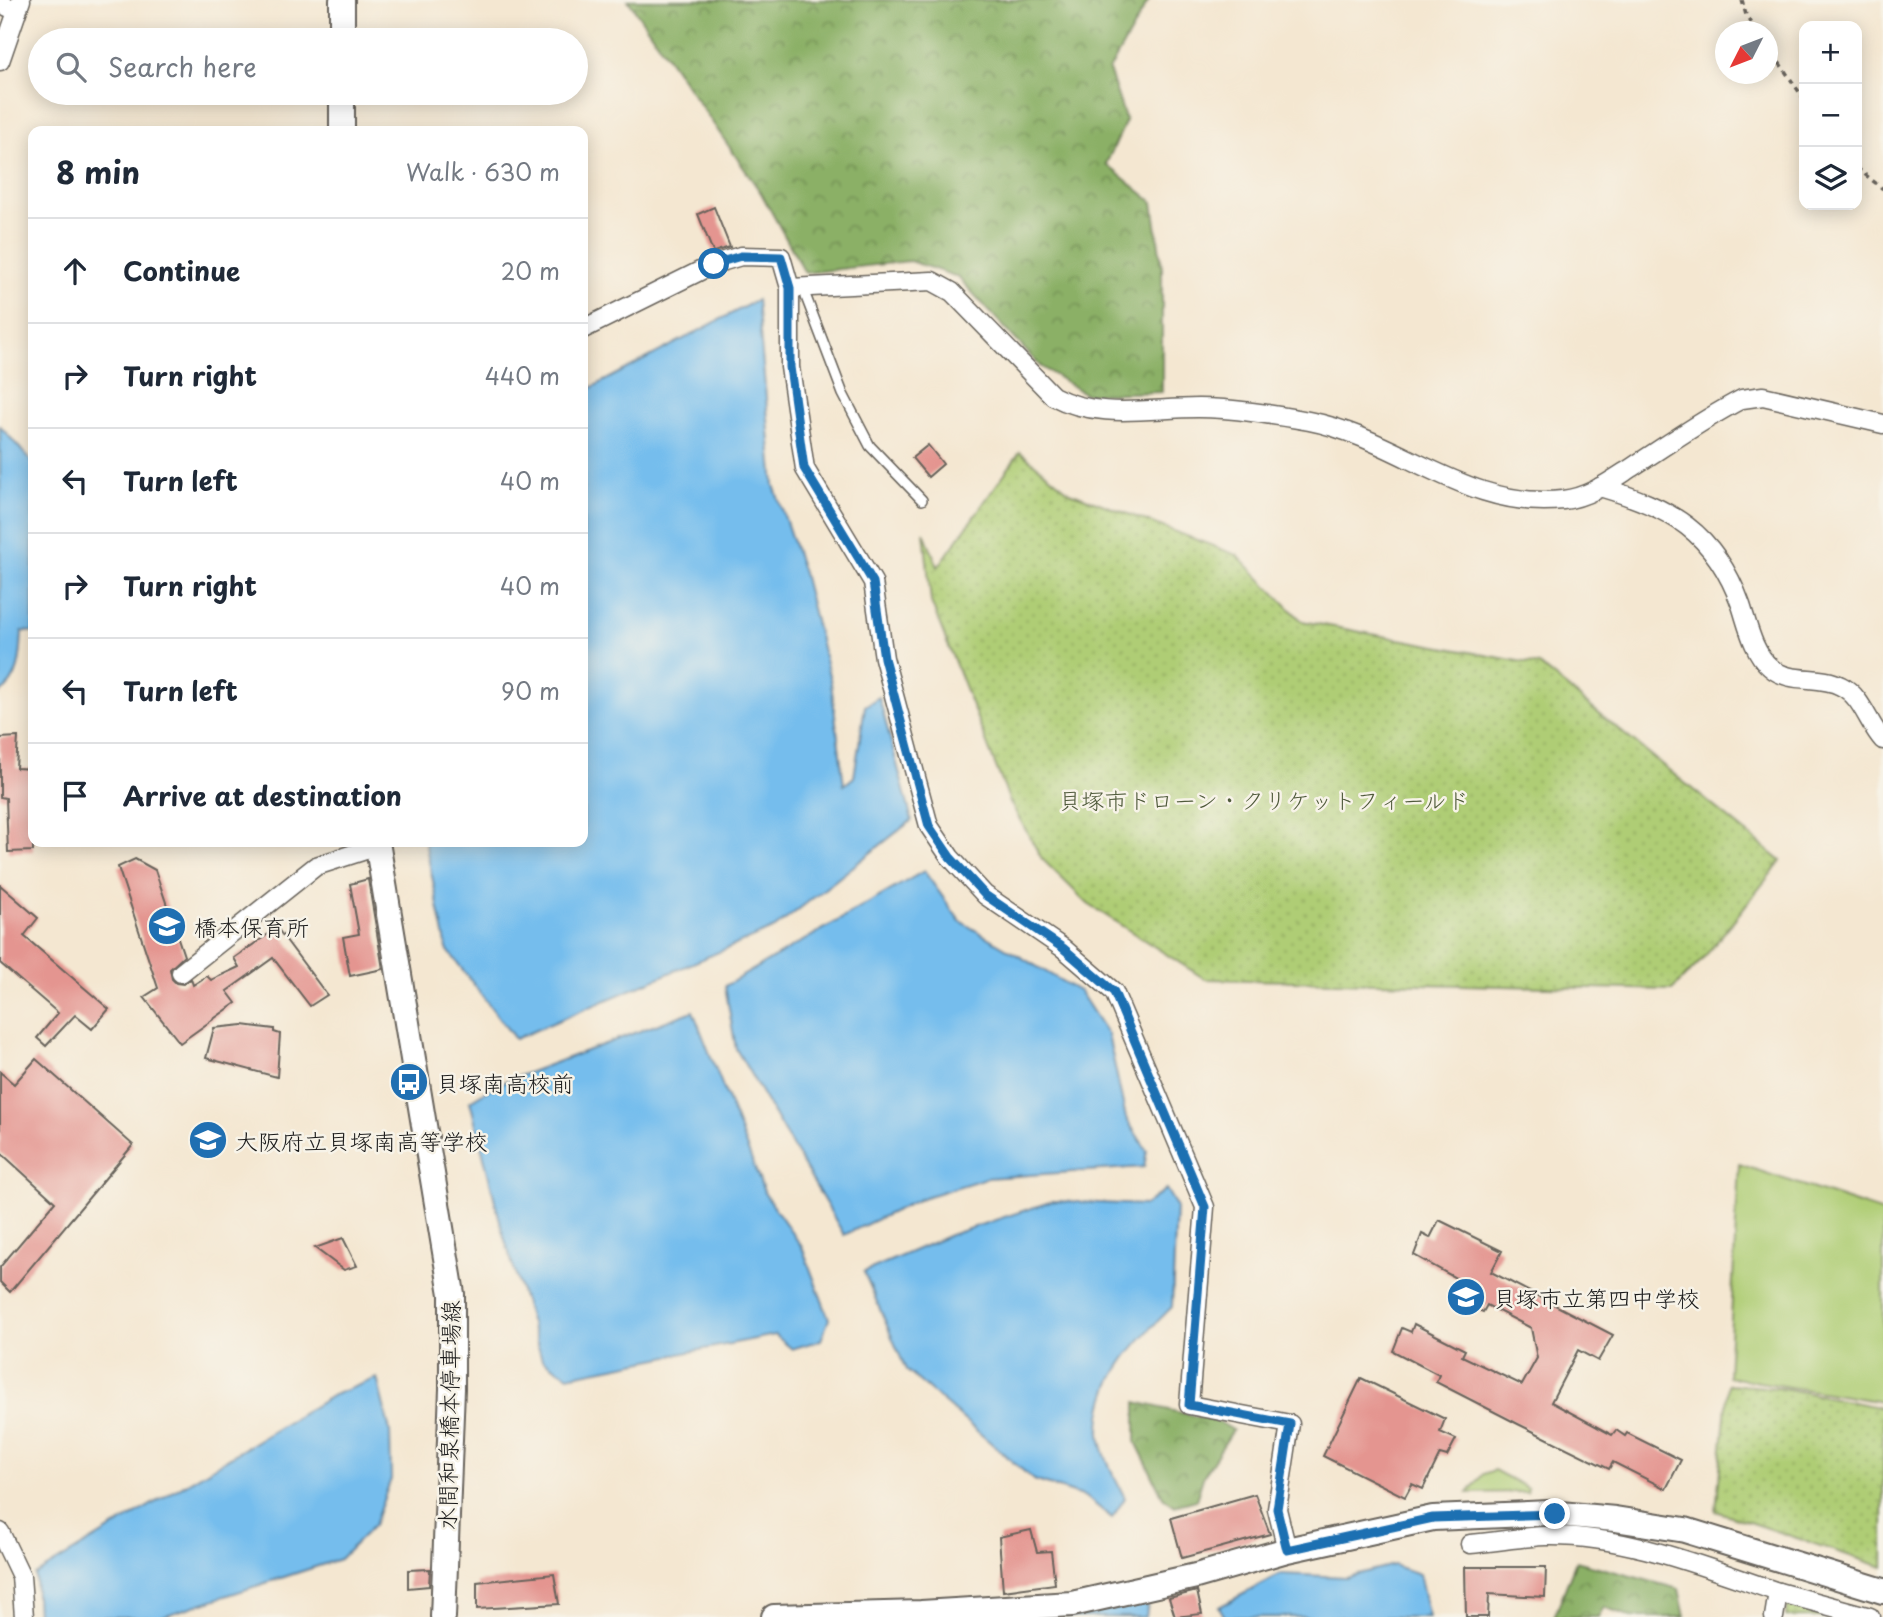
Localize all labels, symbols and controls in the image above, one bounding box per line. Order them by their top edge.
north arrow [1715,21,1778,84]
map controls [1799,21,1862,210]
button: + [1799,21,1862,84]
search box [28,28,588,105]
text: Search here [108,47,257,86]
icon: search [52,48,90,86]
button: − [1799,84,1862,147]
button: layers [1799,147,1862,210]
text: 8 min [56,149,140,194]
text: Walk · 630 m [406,154,560,189]
route start [698,248,729,279]
text: Continue [123,251,240,290]
icon: ahead [56,252,94,290]
text: 20 m [501,253,560,288]
text: Turn right [123,356,257,395]
icon: right [56,357,94,395]
text: 440 m [485,358,560,393]
text: Turn left [123,461,238,500]
icon: left [56,462,94,500]
text: 40 m [500,463,560,498]
text: Turn right [123,566,257,605]
icon: right [56,567,94,605]
text: 40 m [500,568,560,603]
text: Turn left [123,671,238,710]
icon: left [56,672,94,710]
text: 90 m [501,673,560,708]
text: Arrive at destination [123,776,402,815]
icon: arrive [56,777,94,815]
park label: 貝塚市ドローン・クリケットフィールド [1058,782,1470,817]
school or university icon: 橋本保育所 [146,905,188,947]
place label: 橋本保育所 [194,909,309,944]
bus stop icon: 貝塚南高校前 [388,1061,430,1103]
place label: 貝塚南高校前 [436,1065,574,1100]
school or university icon: 大阪府立貝塚南高等学校 [187,1119,229,1161]
place label: 大阪府立貝塚南高等学校 [235,1123,488,1158]
school or university icon: 貝塚市立第四中学校 [1445,1276,1487,1318]
place label: 貝塚市立第四中学校 [1493,1280,1700,1315]
street label: 水間和泉橋本停車場線 [428,1300,468,1530]
route end [1539,1498,1570,1529]

